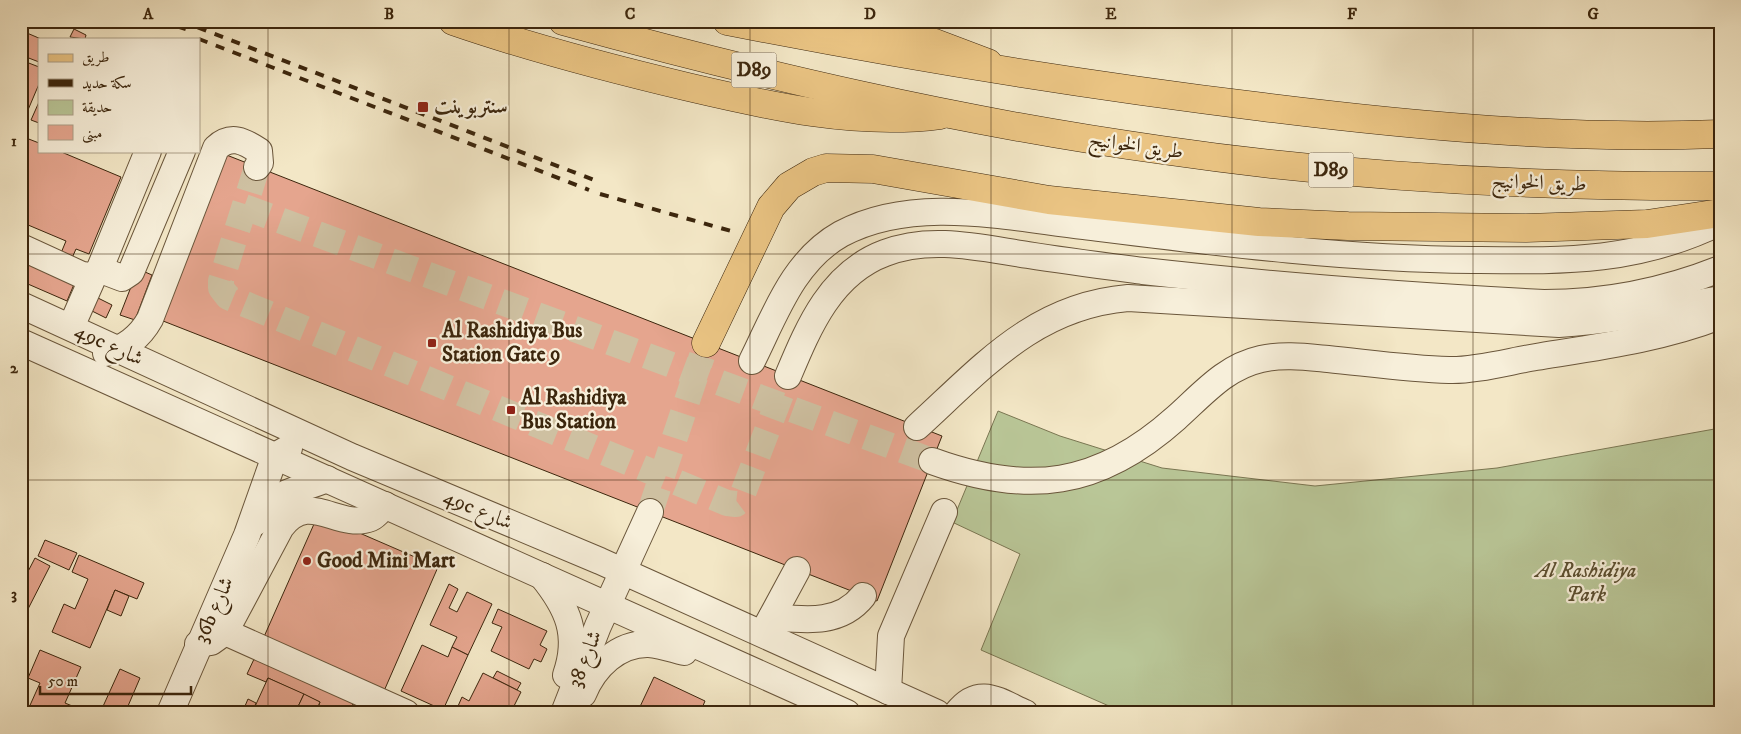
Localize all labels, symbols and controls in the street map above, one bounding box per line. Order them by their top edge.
text: A [142,4,154,24]
text: B [384,4,394,24]
text: C [625,4,635,24]
text: D [864,4,876,24]
text: E [1105,4,1117,24]
text: F [1347,4,1357,24]
text: G [1587,4,1599,24]
legend [38,38,200,152]
text: طريق [82,48,109,67]
road number: D89 [732,52,776,88]
text: سكة حديد [82,74,132,93]
place label: سنتربوينت [434,94,508,120]
text: حديقة [82,98,112,117]
marker: سنتربوينت [416,100,430,114]
text: مبنى [82,124,102,144]
street label: طريق الخوانيج [1086,126,1185,170]
text: 1 [11,131,17,151]
road number: D89 [1308,152,1354,188]
street label: طريق الخوانيج [1491,168,1587,203]
street label: 49c شارع [69,318,147,376]
place label: Al Rashidiya Bus Station Gate 9 [441,318,582,368]
marker: Al Rashidiya Bus Station Gate 9 [426,337,438,349]
text: 2 [10,358,19,378]
place label: Al Rashidiya Bus Station [520,385,627,435]
marker: Al Rashidiya Bus Station [505,404,517,416]
street label: 49c شارع [438,484,516,540]
place label: Good Mini Mart [317,548,456,574]
marker: Good Mini Mart [301,555,313,567]
park label: Al Rashidiya Park [1534,558,1636,608]
street label: 36b شارع [188,573,244,649]
text: 3 [11,584,17,604]
street label: شارع 38 [562,627,612,693]
scale bar [40,664,191,696]
text: 50 m [48,672,78,691]

